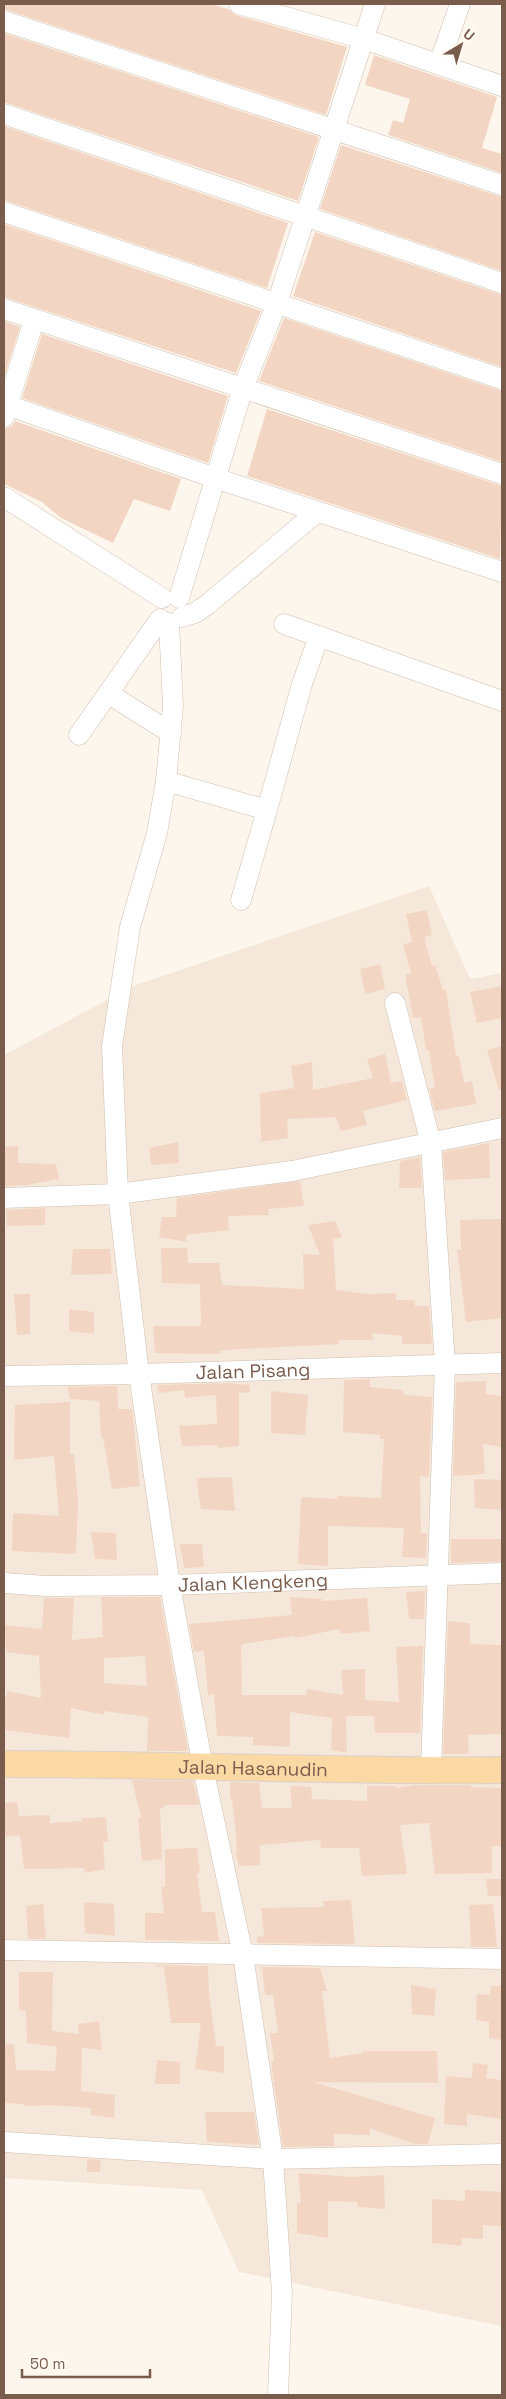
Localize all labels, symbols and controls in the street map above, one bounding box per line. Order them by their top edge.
north arrow [436,20,486,70]
text: U [460,25,478,45]
street label: Jalan Pisang [195,1357,311,1385]
street label: Jalan Klengkeng [177,1567,328,1598]
street label: Jalan Hasanudin [178,1754,328,1782]
scale bar [22,2346,150,2378]
text: 50 m [30,2354,65,2373]

